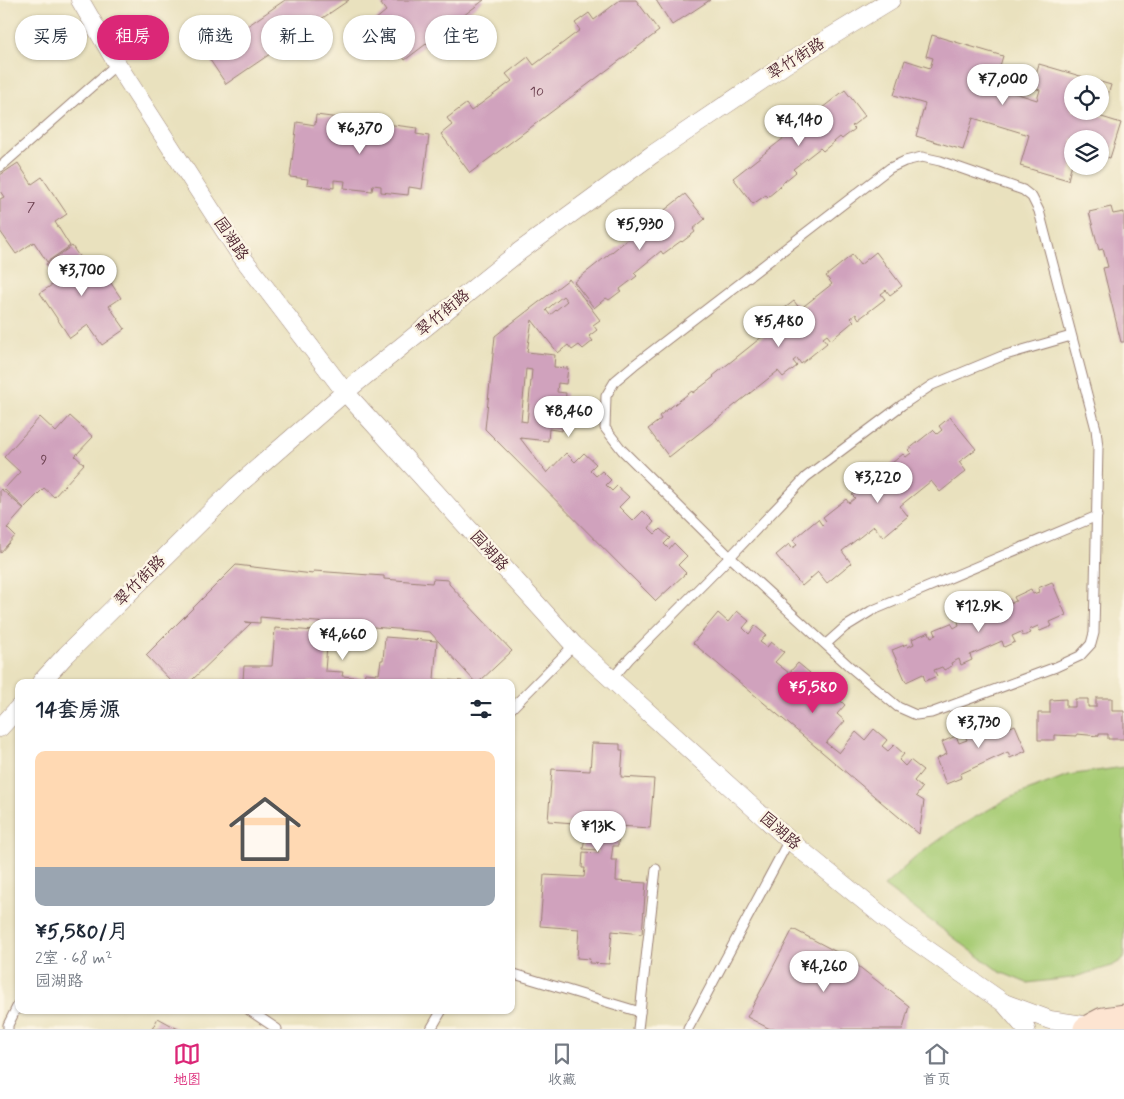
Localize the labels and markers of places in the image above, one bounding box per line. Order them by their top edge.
pin: ¥7,000 [962,64,1044,106]
pin: ¥4,140 [758,104,840,147]
pin: ¥6,370 [319,112,401,155]
pin: ¥5,930 [599,208,681,251]
pin: ¥3,700 [41,254,123,297]
pin: ¥5,480 [738,306,820,348]
pin: ¥8,460 [528,396,610,438]
pin: ¥3,220 [837,462,919,504]
pin: ¥12.9K [938,590,1020,633]
pin: ¥4,660 [302,618,384,661]
pin: ¥5,580 [772,672,854,714]
pin: ¥3,730 [938,706,1020,749]
pin: ¥13K [568,810,628,853]
pin: ¥4,260 [783,950,865,993]

